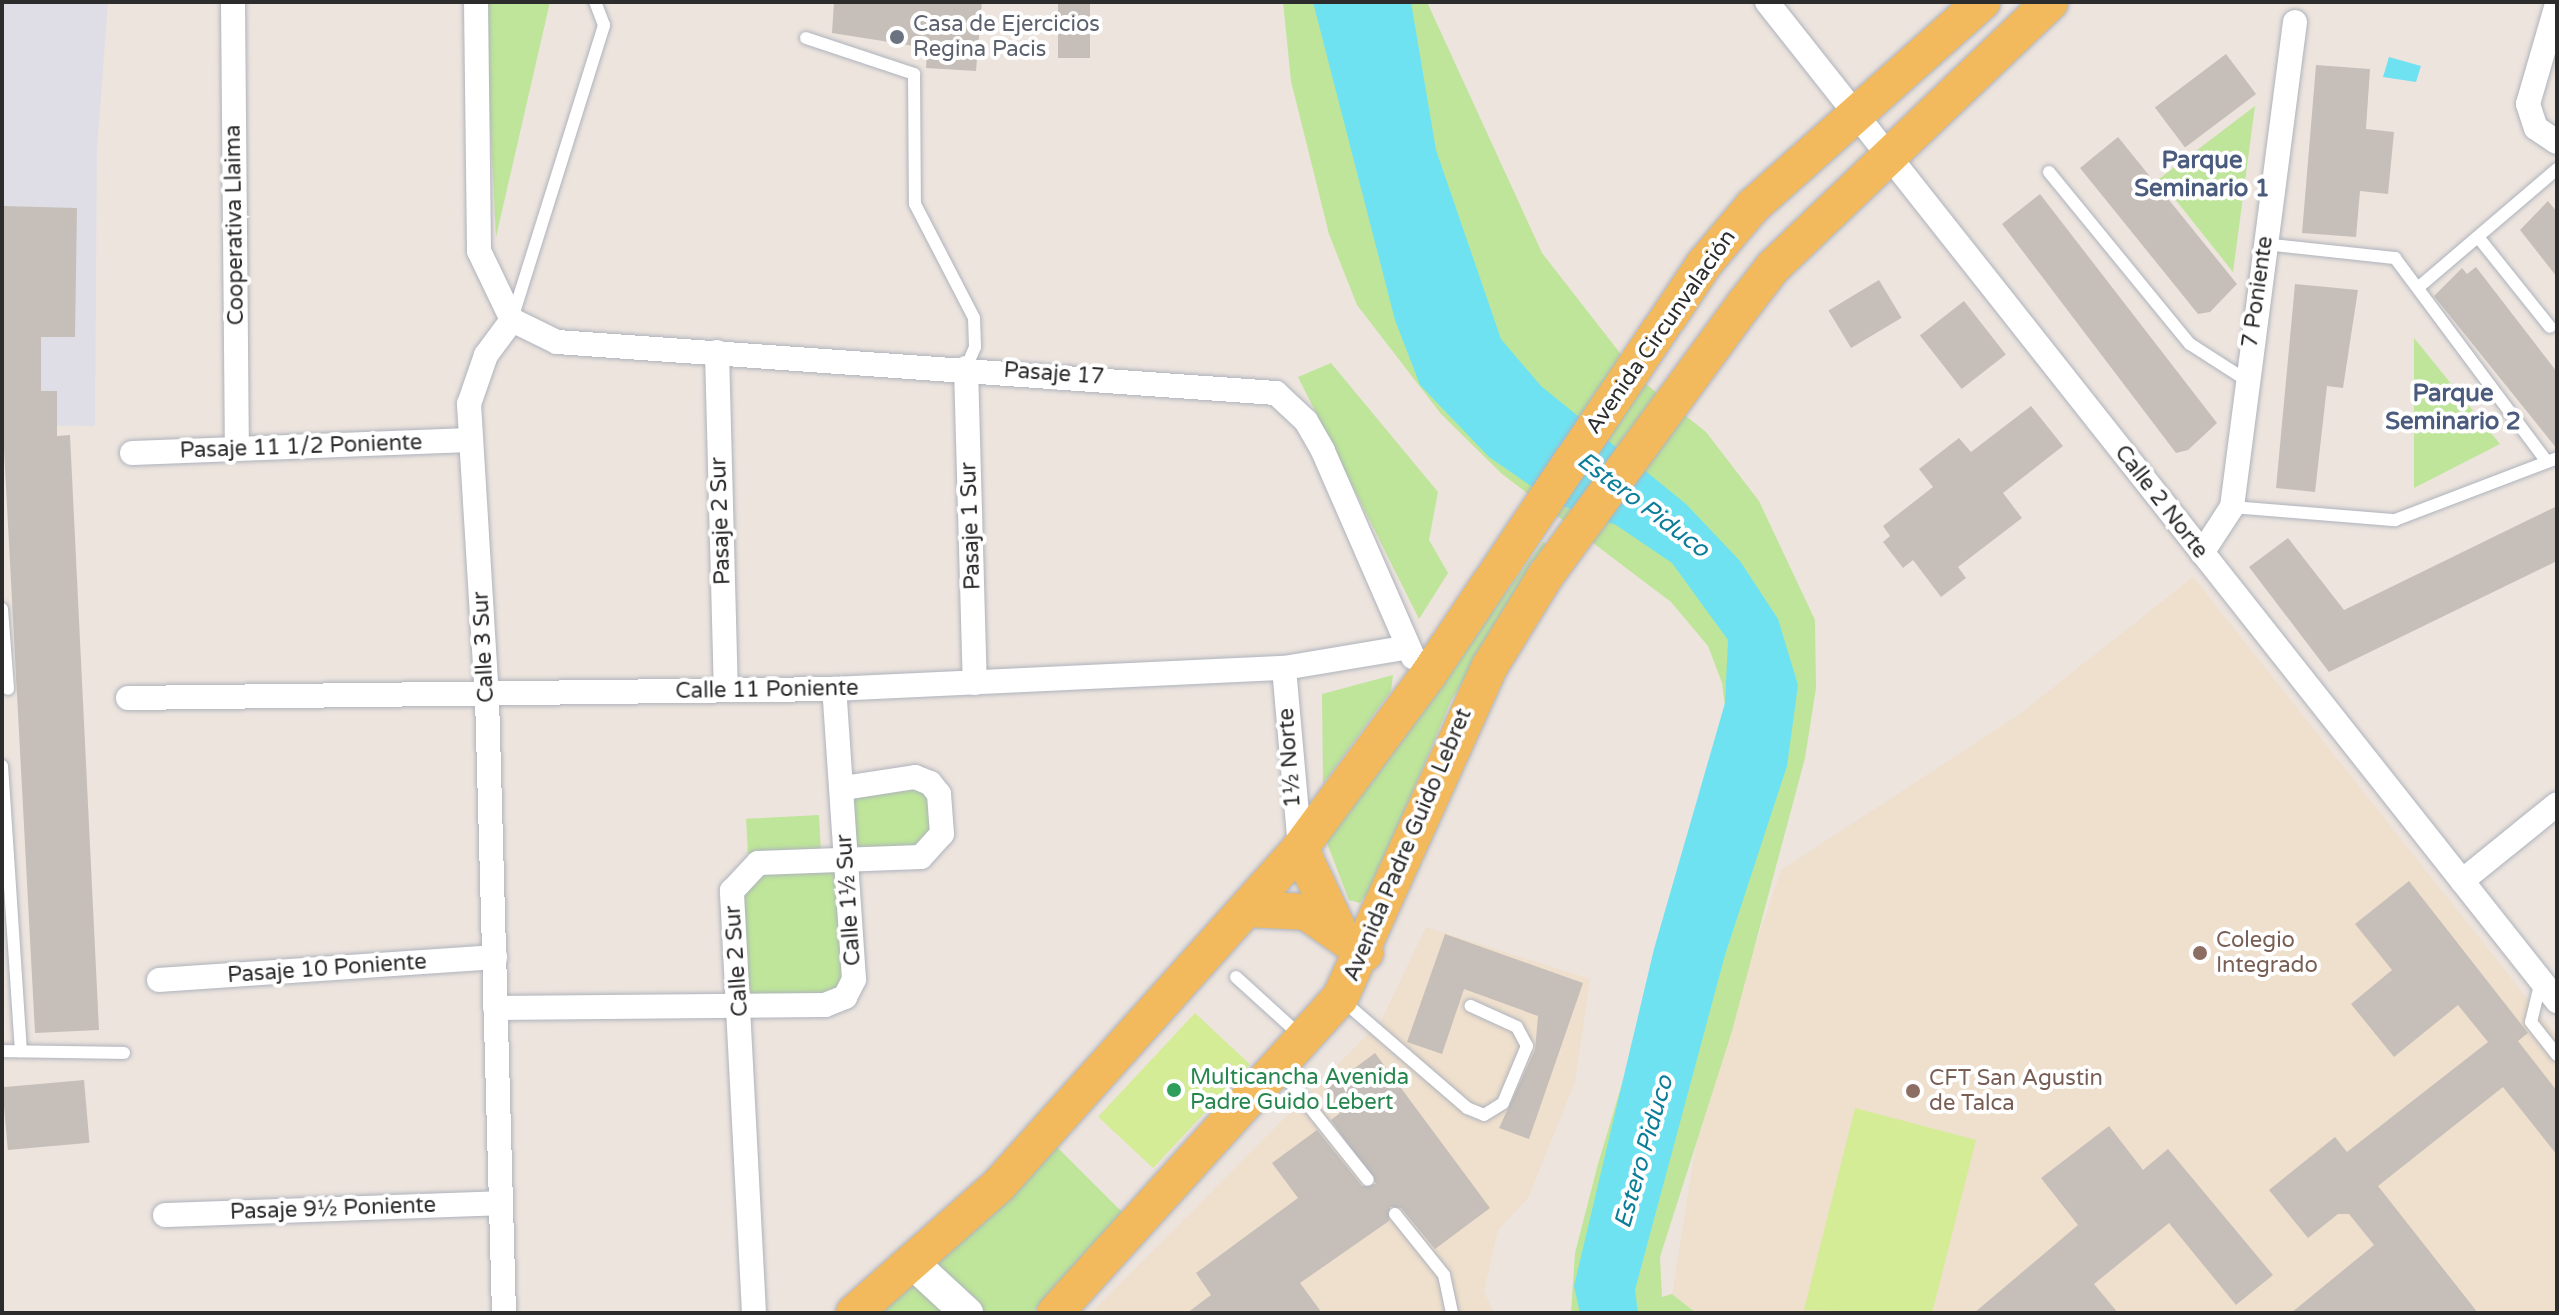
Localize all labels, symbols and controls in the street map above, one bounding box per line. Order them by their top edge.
place label: Casa de Ejercicios Regina Pacis [913,11,1100,62]
marker: Casa de Ejercicios Regina Pacis [888,28,906,46]
street label: Cooperativa Llaima [220,124,250,326]
district label: Parque Seminario 1 [2134,147,2270,203]
street label: Avenida Circunvalación [1580,225,1742,439]
street label: 7 Poniente [2237,234,2279,350]
street label: Pasaje 17 [1003,357,1105,391]
district label: Parque Seminario 2 [2385,380,2521,436]
street label: Pasaje 11 1/2 Poniente [179,430,423,464]
street label: Calle 2 Norte [2109,440,2213,564]
water label: Estero Piduco [1571,446,1715,564]
street label: Pasaje 2 Sur [706,457,736,585]
street label: Pasaje 1 Sur [956,462,986,590]
street label: Calle 3 Sur [468,591,500,703]
street label: Calle 11 Poniente [675,675,859,705]
street label: Avenida Padre Guido Lebret [1338,705,1478,985]
street label: 1½ Norte [1273,707,1307,809]
street label: Calle 1½ Sur [831,833,867,967]
street label: Calle 2 Sur [720,904,754,1018]
place label: Colegio Integrado [2216,927,2318,978]
marker: Colegio Integrado [2191,944,2209,962]
street label: Pasaje 10 Poniente [227,949,427,989]
place label: Multicancha Avenida Padre Guido Lebert [1190,1064,1409,1116]
place label: CFT San Agustin de Talca [1929,1065,2103,1116]
water label: Estero Piduco [1608,1072,1680,1232]
marker: Multicancha Avenida Padre Guido Lebert [1165,1081,1183,1099]
marker: CFT San Agustin de Talca [1904,1082,1922,1100]
street label: Pasaje 9½ Poniente [229,1192,437,1226]

